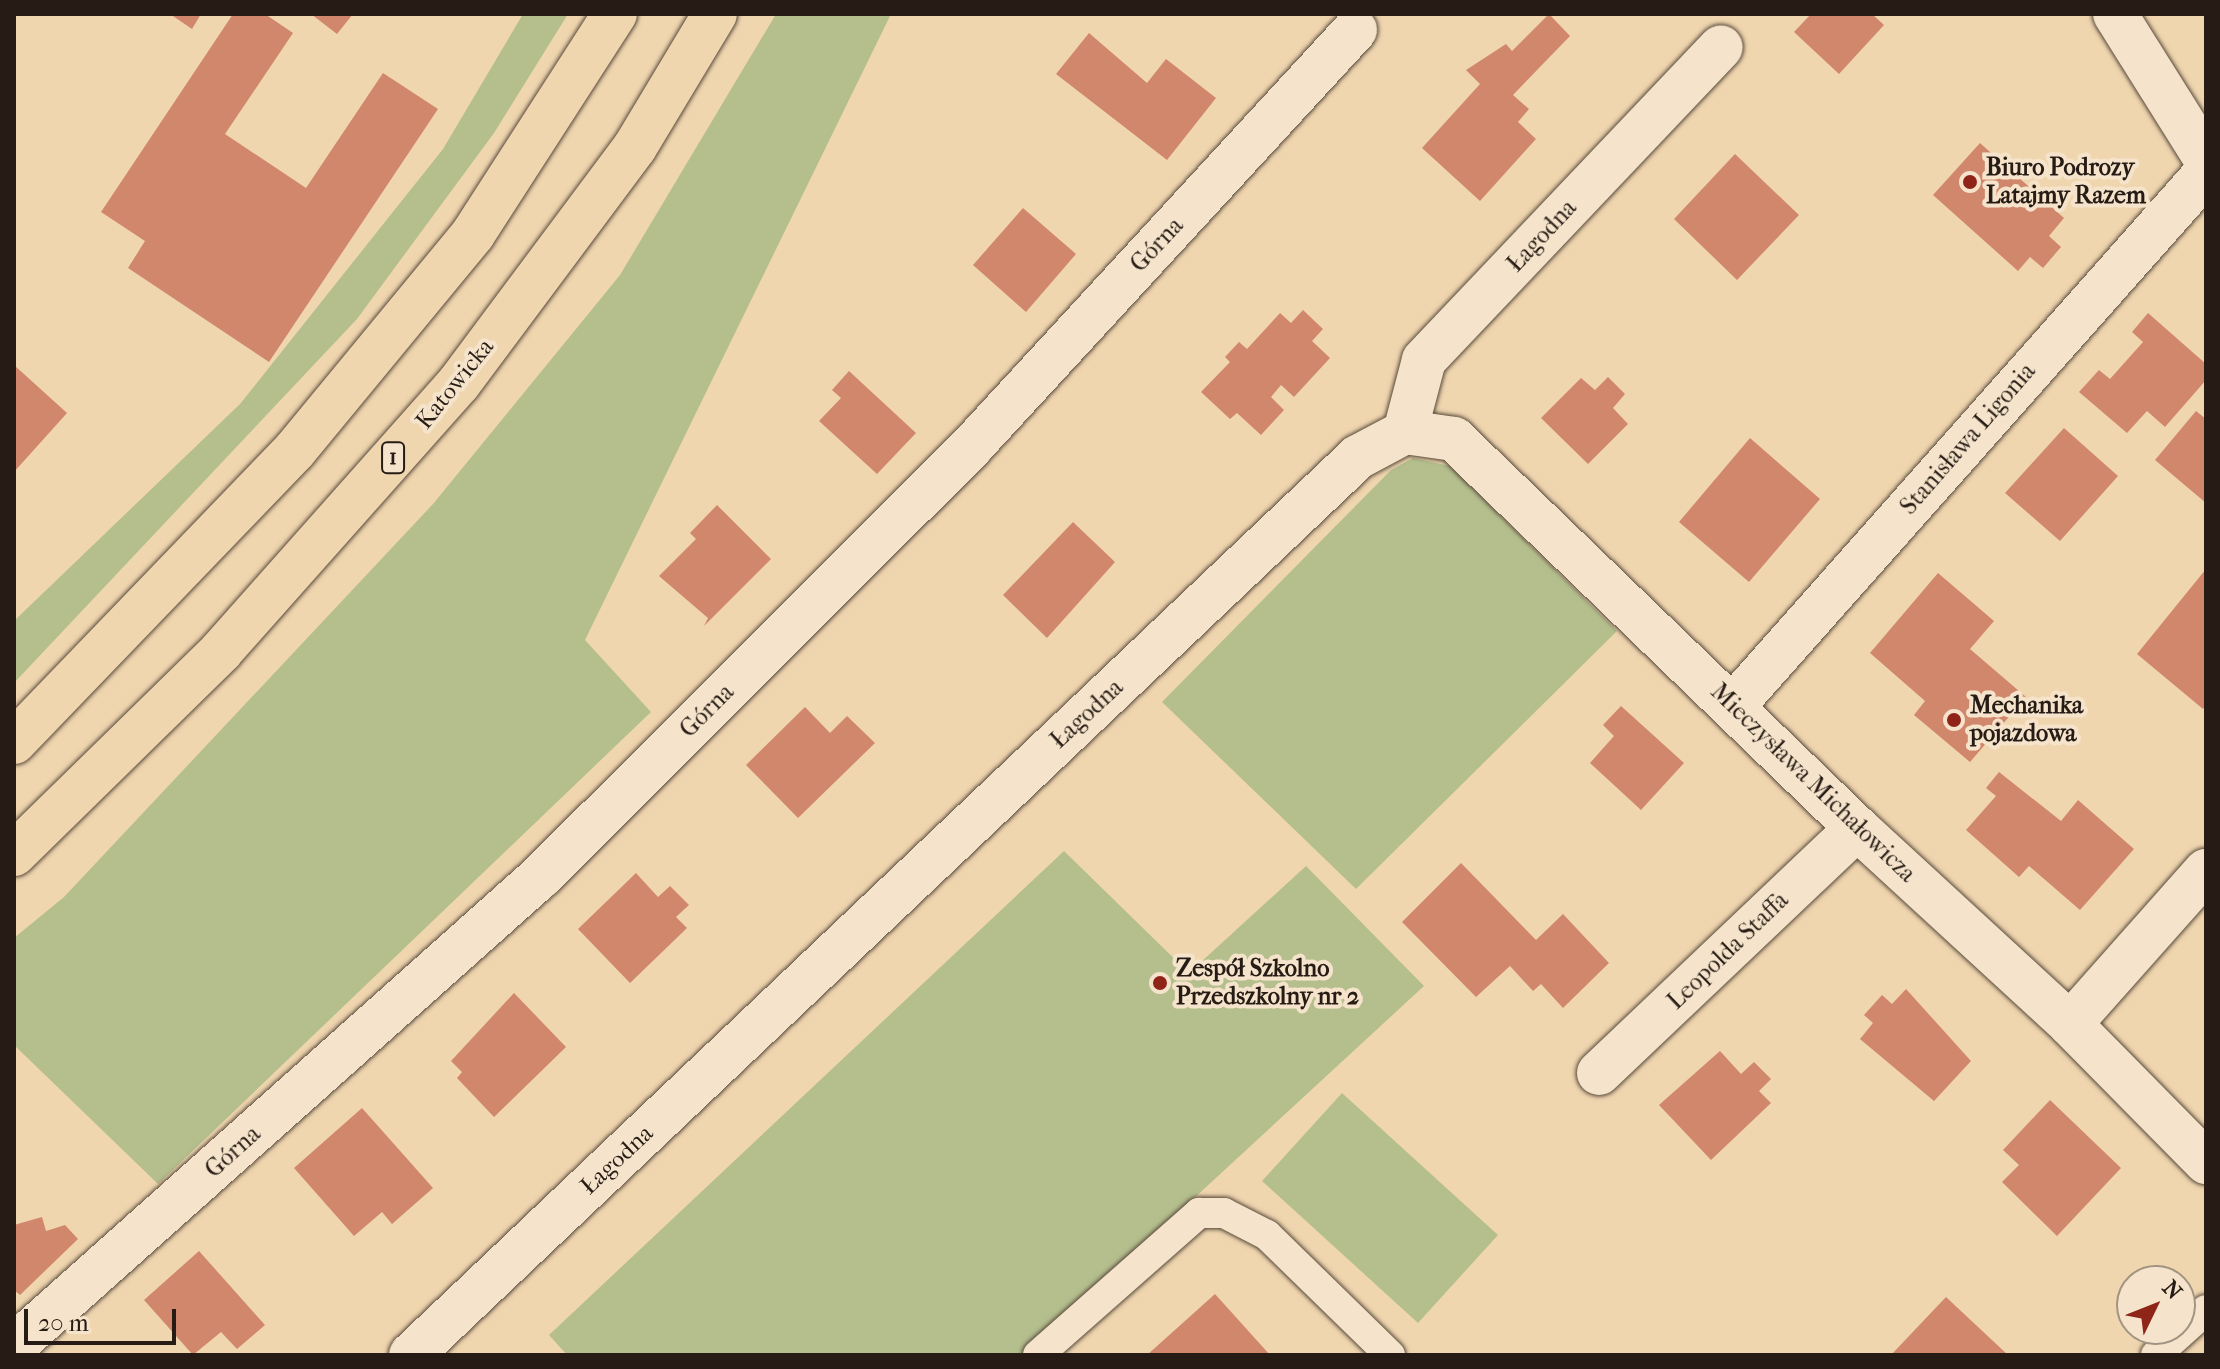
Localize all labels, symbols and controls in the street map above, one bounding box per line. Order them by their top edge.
place label: Biuro Podrozy Latajmy Razem [1986,154,2146,210]
marker: Biuro Podrozy Latajmy Razem [1961,173,1979,191]
street label: Łagodna [1501,194,1583,278]
street label: Górna [1125,212,1189,278]
street label: Katowicka [410,333,500,435]
street label: Stanisława Ligonia [1894,357,2042,521]
road number: 1 [381,440,405,476]
street label: Łagodna [1045,673,1129,755]
street label: Górna [674,678,740,744]
street label: Mieczysława Michałowicza [1705,678,1921,888]
place label: Mechanika pojazdowa [1970,692,2083,748]
marker: Mechanika pojazdowa [1945,711,1963,729]
street label: Leopolda Staffa [1662,886,1794,1016]
place label: Zespół Szkolno Przedszkolny nr 2 [1176,955,1359,1011]
marker: Zespół Szkolno Przedszkolny nr 2 [1151,974,1169,992]
street label: Łagodna [575,1119,659,1201]
street label: Górna [199,1120,267,1184]
north arrow [2116,1265,2196,1345]
text: N [2157,1275,2187,1305]
scale bar [28,1293,180,1343]
text: 20 m [38,1309,89,1337]

